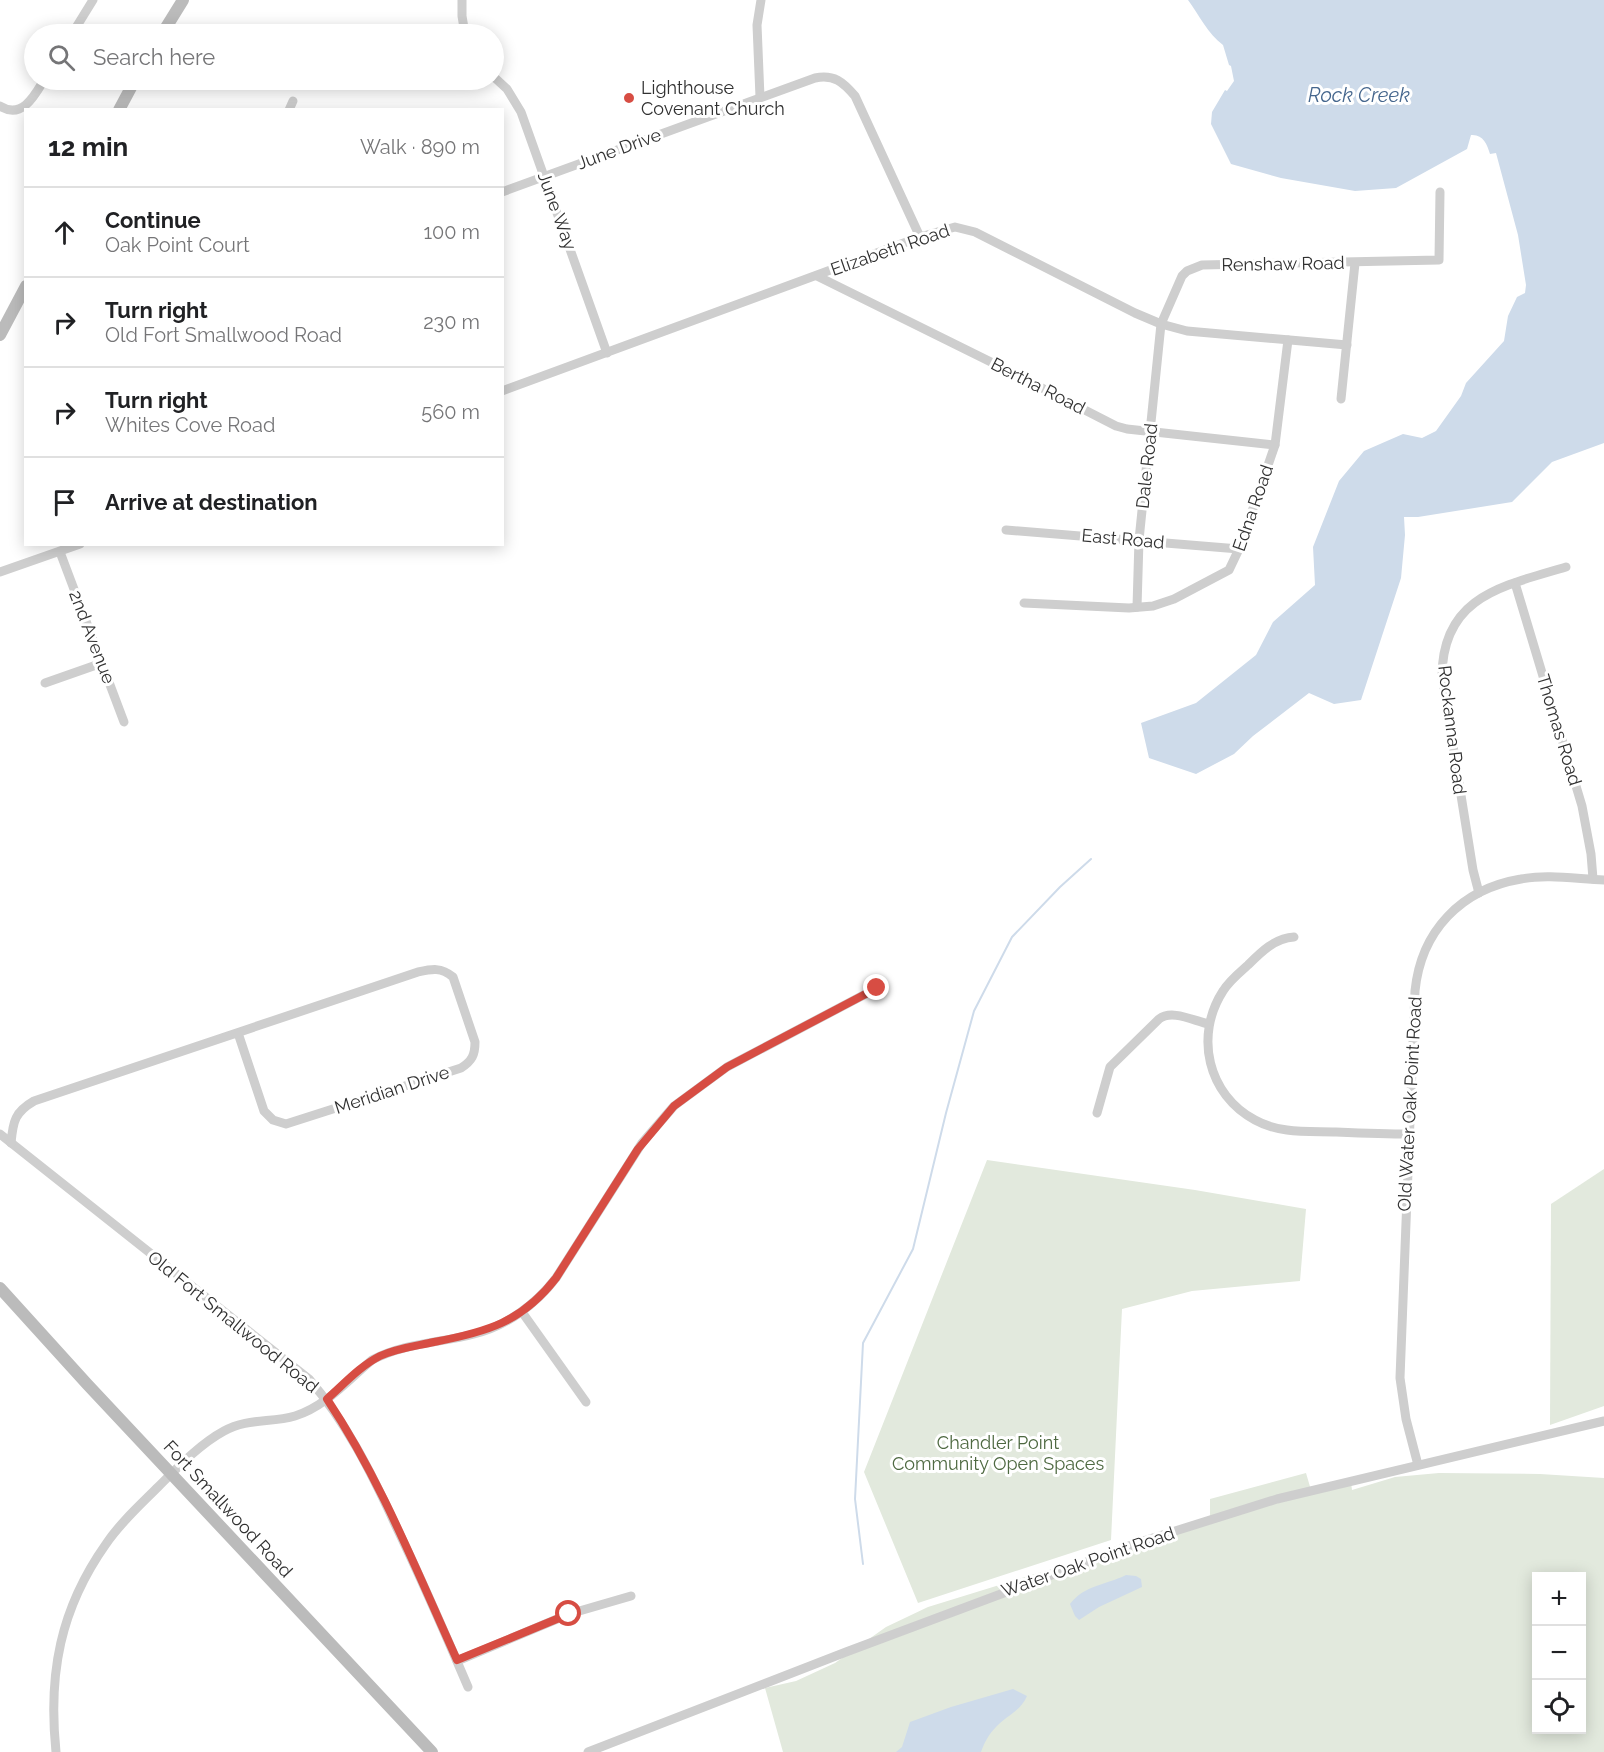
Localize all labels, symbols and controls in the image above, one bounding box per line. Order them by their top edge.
search box [24,24,504,90]
icon: search [45,41,78,74]
text: Search here [93,44,215,70]
place label: Lighthouse Covenant Church [641,77,785,119]
water label: Rock Creek [1308,83,1410,107]
marker: Lighthouse Covenant Church [622,91,636,105]
street label: June Drive [574,123,664,173]
text: 12 min [48,132,128,162]
text: Walk · 890 m [360,135,480,159]
street label: June Way [534,169,581,253]
text: Continue [105,207,201,233]
icon: ahead [48,216,81,249]
street label: Elizabeth Road [828,219,952,280]
text: 100 m [423,220,480,244]
text: Oak Point Court [105,233,250,257]
street label: Renshaw Road [1221,252,1345,275]
text: Turn right [105,297,208,323]
icon: right [48,306,81,339]
text: 230 m [423,310,480,334]
text: Old Fort Smallwood Road [105,323,342,347]
street label: Bertha Road [988,353,1089,418]
text: Turn right [105,387,208,413]
icon: right [48,396,81,429]
text: 560 m [421,400,480,424]
text: Whites Cove Road [105,413,275,437]
street label: Dale Road [1132,422,1161,510]
street label: Edna Road [1228,462,1277,554]
icon: arrive [48,486,81,519]
text: Arrive at destination [105,489,318,515]
street label: East Road [1081,524,1165,553]
street label: 2nd Avenue [65,587,120,687]
street label: Rockanna Road [1434,664,1471,796]
street label: Thomas Road [1533,672,1586,788]
route end [863,974,889,1000]
street label: Old Water Oak Point Road [1393,996,1426,1212]
street label: Meridian Drive [332,1061,452,1118]
street label: Old Fort Smallwood Road [144,1246,323,1397]
park label: Chandler Point Community Open Spaces [892,1432,1104,1474]
street label: Fort Smallwood Road [160,1436,297,1581]
street label: Water Oak Point Road [998,1522,1177,1601]
map controls [1532,1572,1586,1734]
button: + [1532,1572,1586,1626]
route start [555,1600,581,1626]
button: − [1532,1626,1586,1680]
button: locate [1532,1680,1586,1734]

